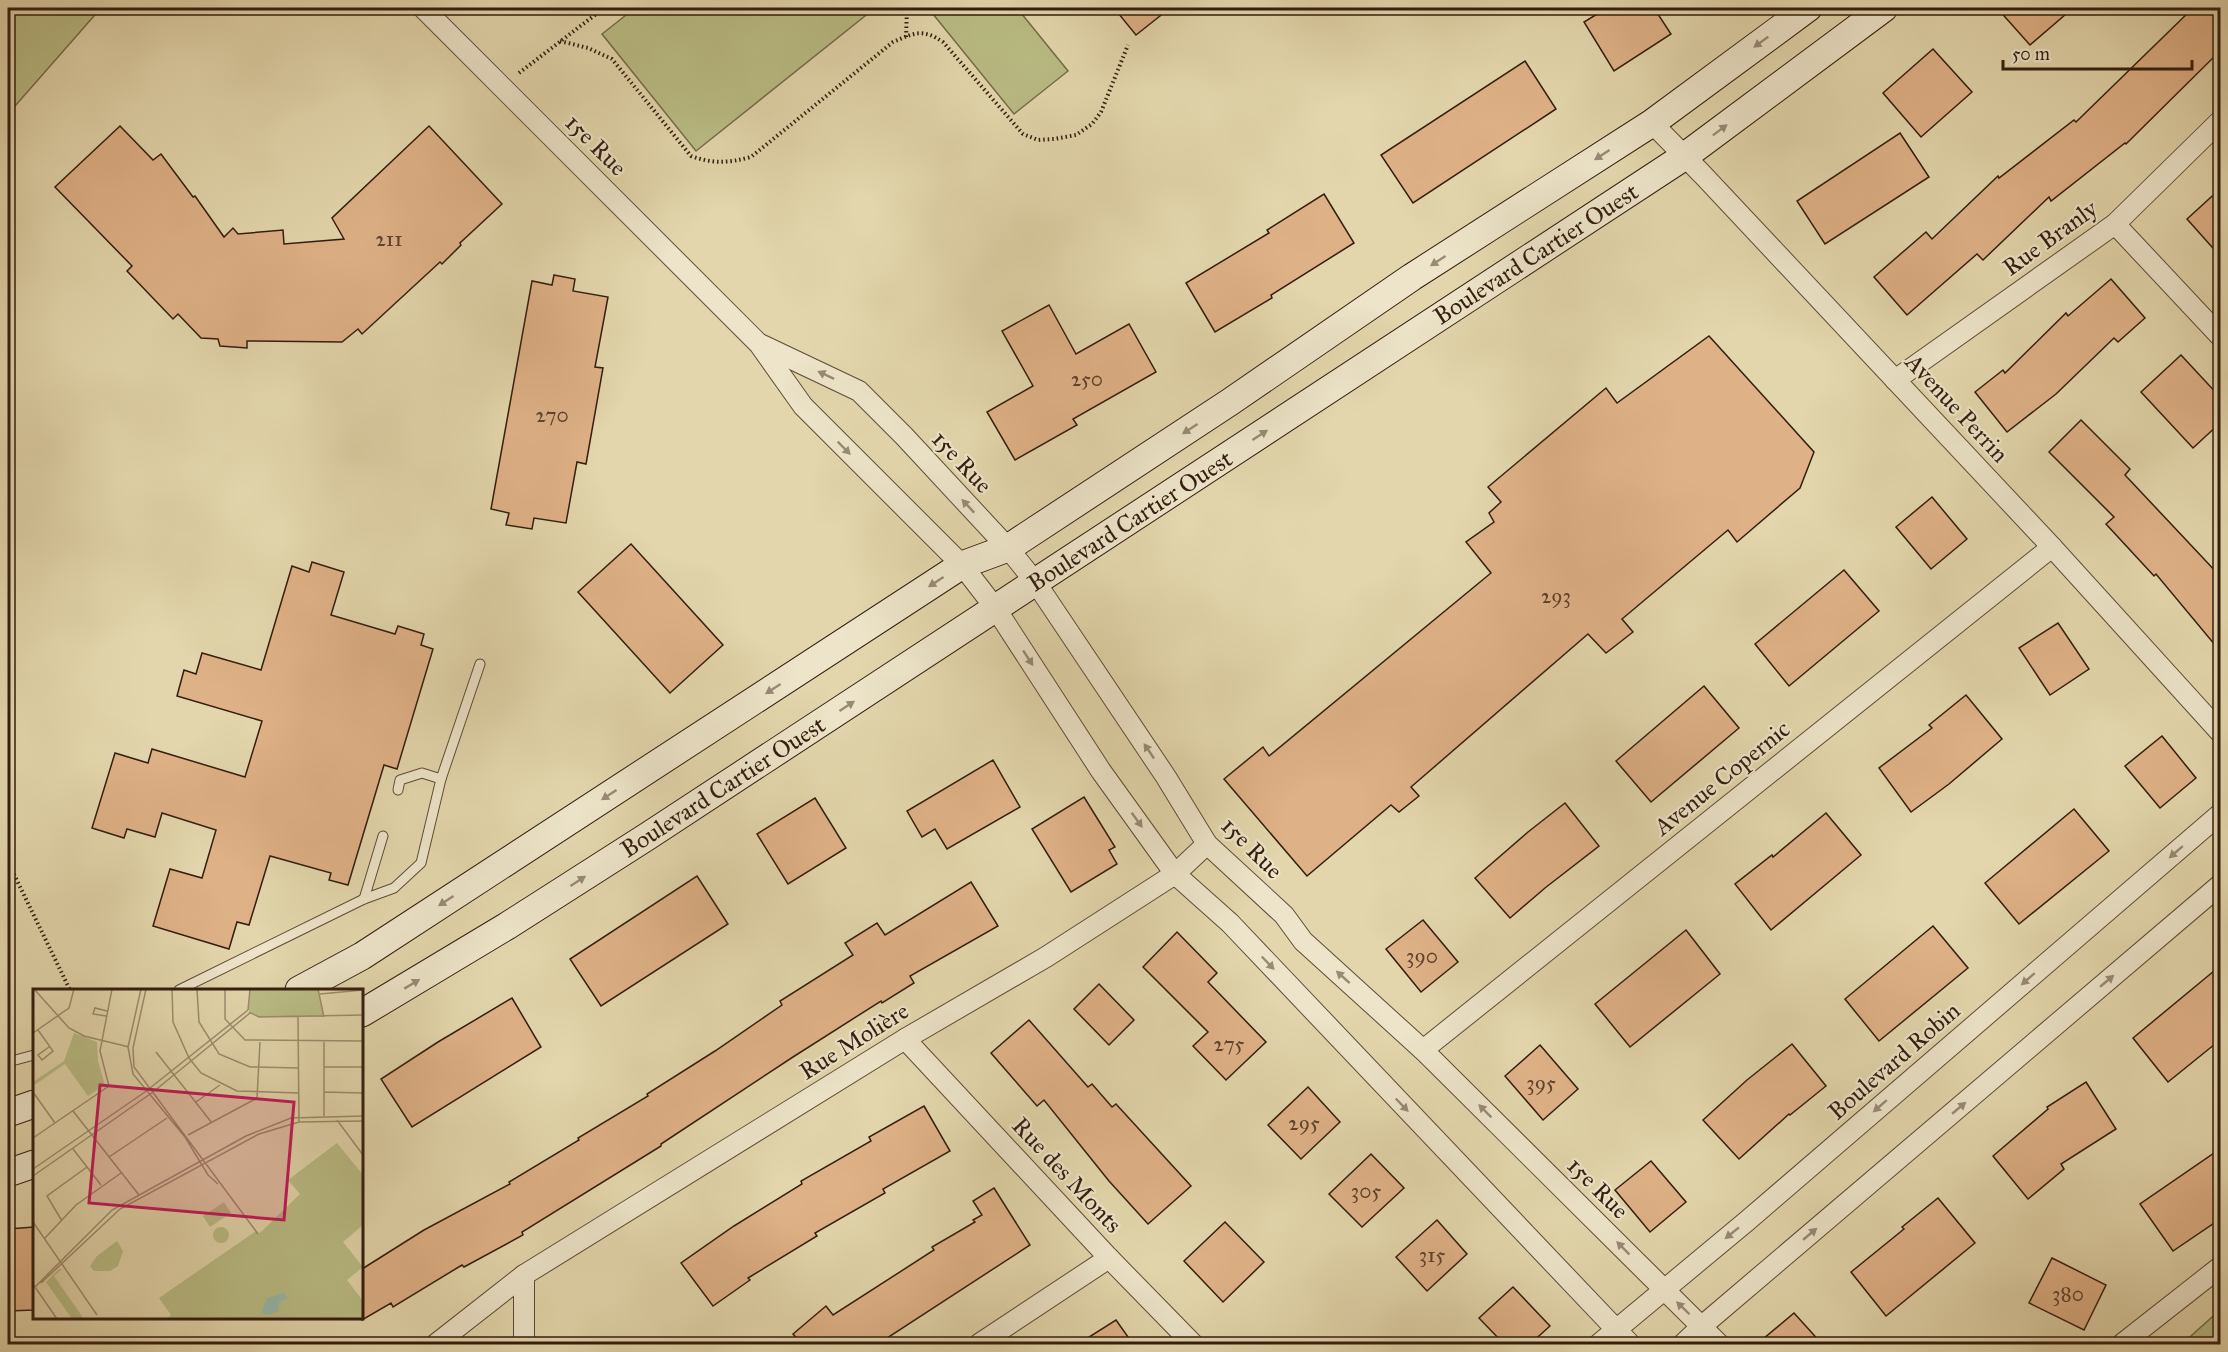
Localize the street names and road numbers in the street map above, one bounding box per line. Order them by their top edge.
street label: 15e Rue [559,108,633,182]
street label: Boulevard Cartier Ouest [1428,176,1644,331]
street label: Rue Branly [1997,193,2104,282]
street label: Avenue Perrin [1898,347,2015,469]
street label: 15e Rue [925,424,999,500]
street label: Boulevard Cartier Ouest [1022,443,1238,598]
street label: Boulevard Cartier Ouest [615,709,831,864]
street label: Avenue Copernic [1647,714,1796,843]
street label: 15e Rue [1215,811,1289,885]
street label: Rue Molière [794,996,914,1086]
street label: Boulevard Robin [1822,996,1966,1126]
street label: Rue des Monts [1006,1111,1128,1239]
street label: 15e Rue [1561,1151,1635,1225]

